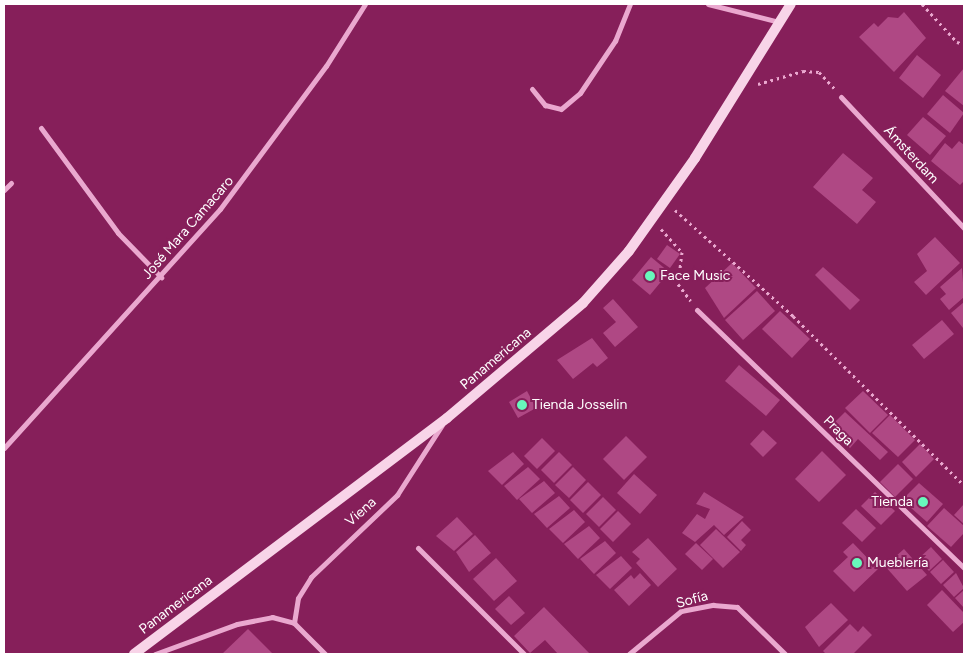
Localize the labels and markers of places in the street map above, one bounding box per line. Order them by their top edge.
place label: Face Music [660,268,730,284]
marker: Face Music [644,270,656,282]
place label: Tienda Josselin [532,397,627,413]
marker: Tienda Josselin [516,399,528,411]
place label: Tienda [871,494,913,510]
marker: Tienda [917,496,929,508]
place label: Mueblería [867,555,928,571]
marker: Mueblería [851,557,863,569]

